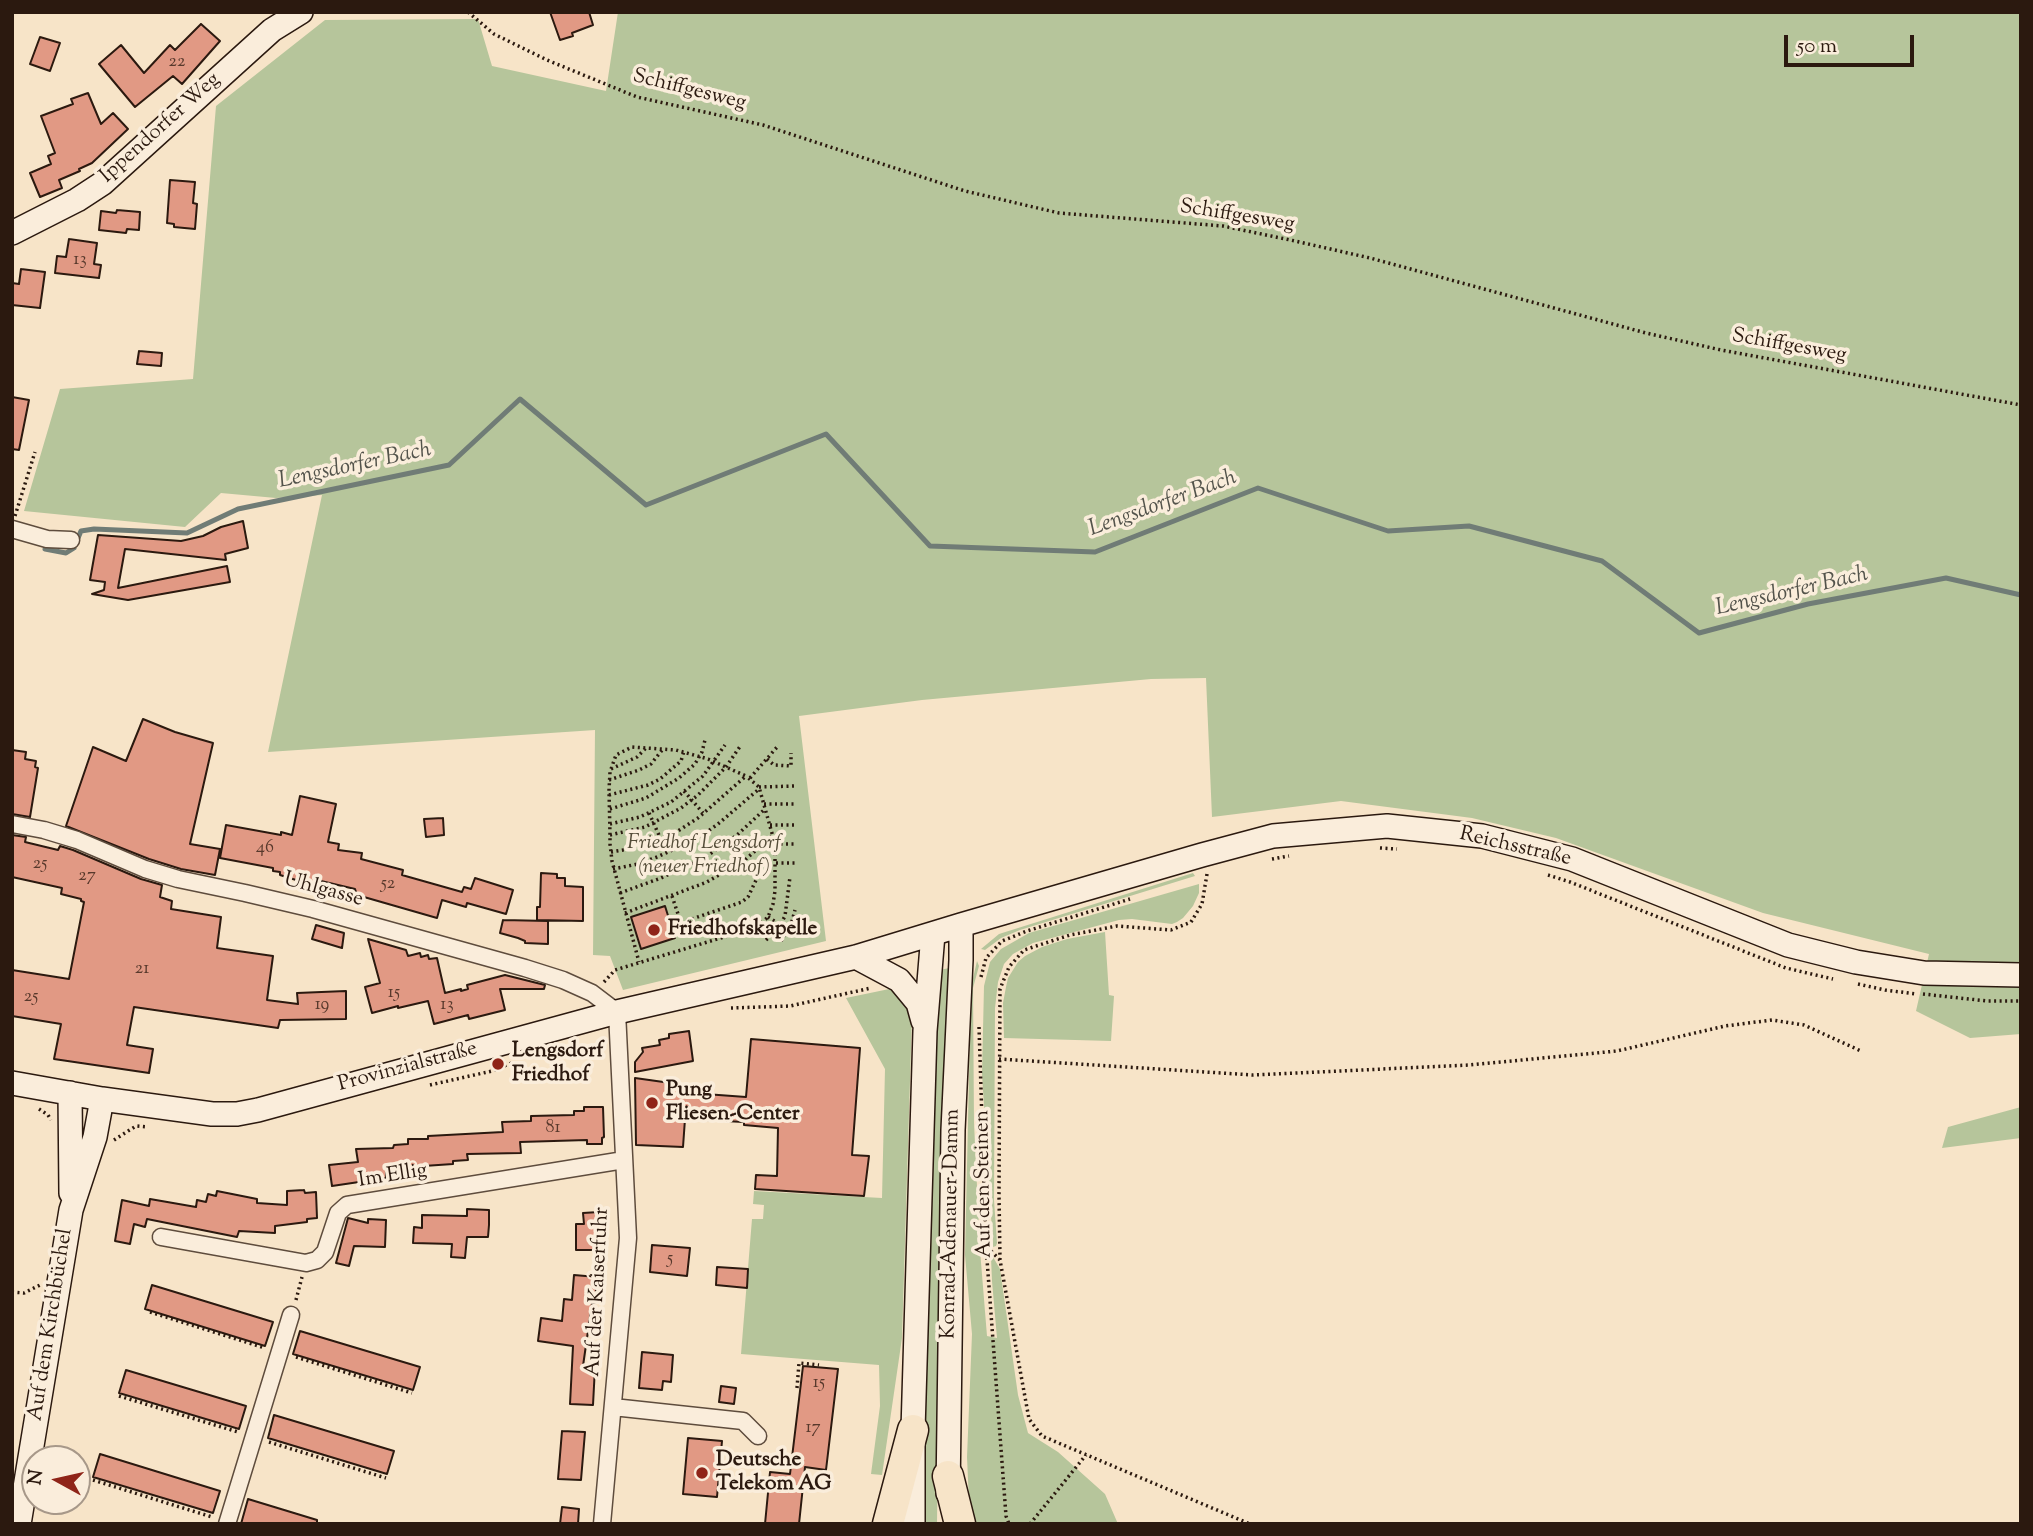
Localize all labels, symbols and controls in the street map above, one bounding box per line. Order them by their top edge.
scale bar [1788,21,1918,65]
text: 50 m [1797,32,1837,62]
house number: 22 [169,52,185,74]
street label: Schiffgesweg [630,65,748,117]
street label: Ippendorfer Weg [96,68,226,190]
street label: Schiffgesweg [1178,195,1296,239]
house number: 13 [73,250,87,272]
street label: Schiffgesweg [1730,325,1848,369]
water label: Lengsdorfer Bach [276,437,434,497]
water label: Lengsdorfer Bach [1085,465,1241,545]
water label: Lengsdorfer Bach [1713,562,1871,624]
street label: Reichsstraße [1457,823,1573,873]
park label: Friedhof Lengsdorf (neuer Friedhof) [627,831,781,881]
house number: 46 [256,838,274,860]
house number: 25 [33,854,47,876]
house number: 27 [78,866,96,888]
street label: Uhlgasse [280,868,366,914]
house number: 52 [381,874,395,896]
place label: Friedhofskapelle [668,917,817,943]
marker: Friedhofskapelle [646,922,662,938]
house number: 21 [135,959,149,981]
house number: 15 [388,983,400,1005]
house number: 25 [24,987,38,1009]
house number: 19 [315,995,329,1017]
house number: 13 [440,995,454,1017]
street label: Provinzialstraße [336,1037,480,1099]
place label: Lengsdorf Friedhof [512,1039,603,1089]
marker: Lengsdorf Friedhof [490,1056,506,1072]
place label: Pung Fliesen-Center [666,1078,800,1128]
marker: Pung Fliesen-Center [644,1095,660,1111]
street label: Konrad-Adenauer-Damm [937,1109,967,1339]
street label: Auf den Steinen [971,1110,999,1258]
house number: 81 [545,1118,561,1140]
street label: Im Ellig [357,1159,429,1195]
street label: Auf der Kaiserfuhr [582,1206,616,1378]
street label: Auf dem Kirchbüchel [24,1227,80,1423]
house number: 5 [667,1249,673,1271]
house number: 15 [813,1373,825,1395]
house number: 17 [805,1418,821,1440]
north arrow [21,1445,91,1515]
place label: Deutsche Telekom AG [716,1448,831,1498]
marker: Deutsche Telekom AG [694,1465,710,1481]
text: N [22,1468,51,1487]

